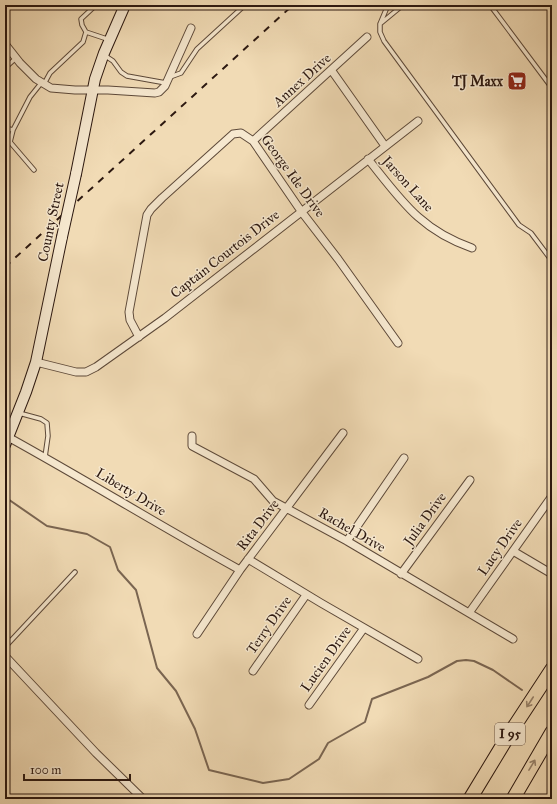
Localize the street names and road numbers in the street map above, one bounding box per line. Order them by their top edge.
street label: Annex Drive [269,49,335,111]
street label: George Ide Drive [257,131,329,221]
street label: Jarson Lane [377,151,438,216]
street label: County Street [34,181,68,263]
street label: Captain Courtois Drive [167,206,283,302]
street label: Liberty Drive [93,464,169,520]
street label: Julia Drive [399,489,451,551]
street label: Rita Drive [233,496,283,554]
street label: Rachel Drive [316,504,389,556]
street label: Lucy Drive [474,515,526,579]
street label: Terry Drive [243,593,295,657]
street label: Lucien Drive [297,623,355,695]
road number: I 95 [495,723,525,745]

